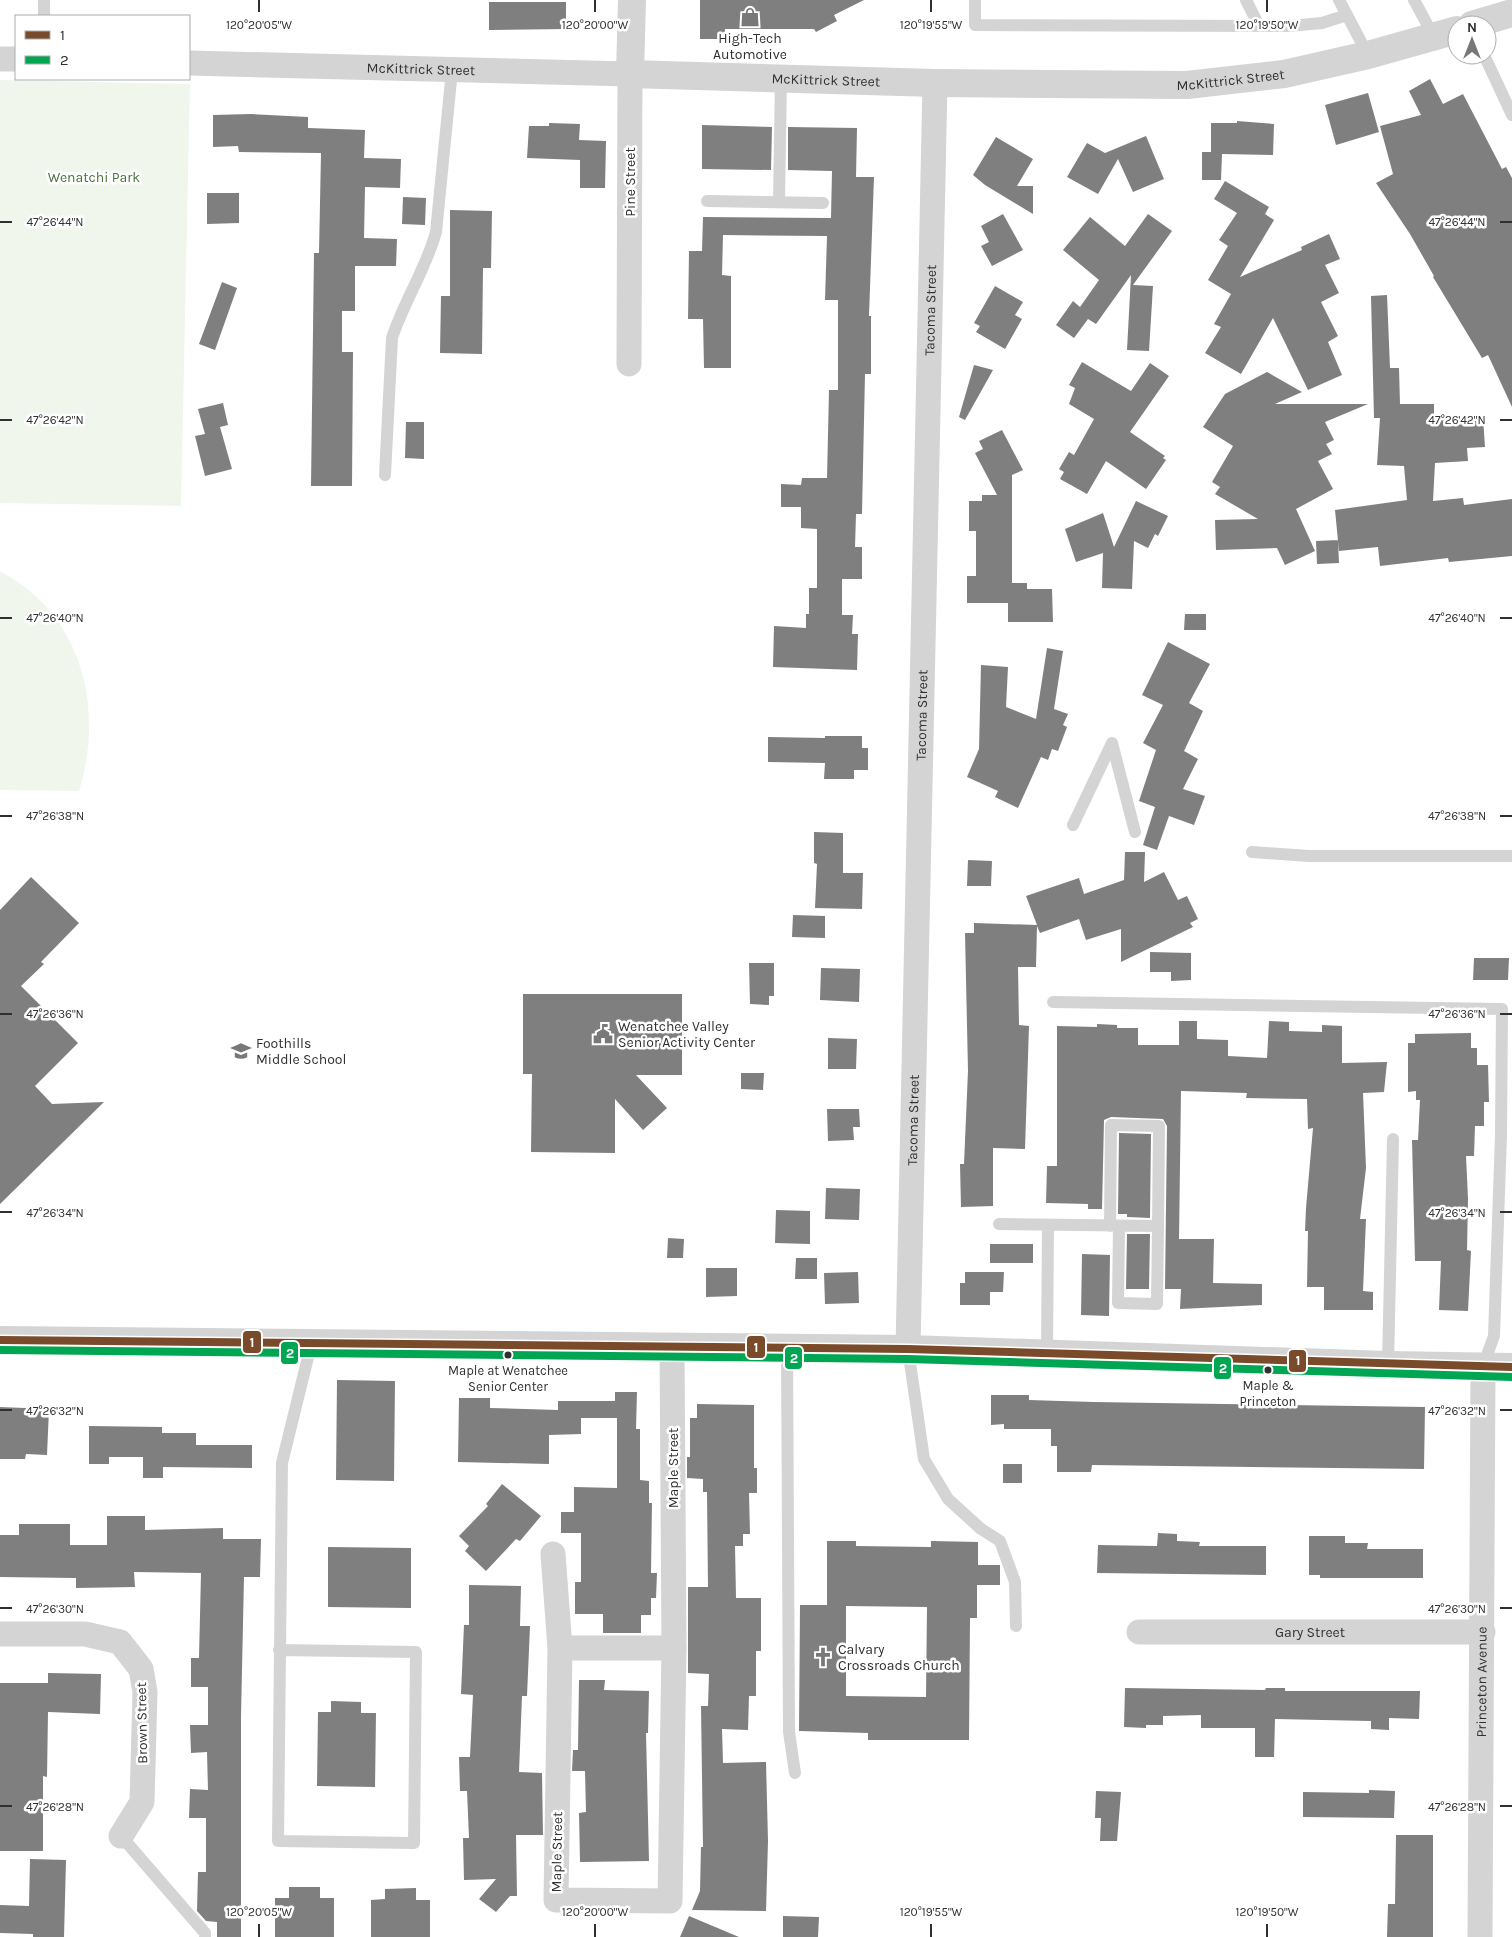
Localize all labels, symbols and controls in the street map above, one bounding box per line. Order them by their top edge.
shop icon: High-Tech Automotive [739,6,761,28]
legend [15,15,190,80]
north arrow [1447,15,1497,65]
text: 120°20'05"W [226,18,292,32]
text: 120°20'00"W [562,18,628,32]
text: 120°19'55"W [900,18,963,32]
text: 120°19'50"W [1236,18,1299,32]
text: N [1467,19,1477,36]
text: 1 [60,26,65,44]
place label: High-Tech Automotive [713,30,787,63]
text: 2 [60,51,69,69]
street label: McKittrick Street [366,59,475,79]
street label: McKittrick Street [1177,66,1285,94]
street label: McKittrick Street [771,70,880,90]
street label: Pine Street [622,147,639,217]
park label: Wenatchi Park [48,169,140,186]
text: 47°26'44"N [26,215,84,229]
text: 47°26'44"N [1428,215,1486,229]
street label: Tacoma Street [921,265,940,356]
text: 47°26'42"N [26,413,84,427]
text: 47°26'42"N [1428,413,1486,427]
text: 47°26'40"N [26,611,84,625]
text: 47°26'40"N [1428,611,1486,625]
street label: Tacoma Street [912,669,931,761]
text: 47°26'38"N [26,809,84,823]
text: 47°26'38"N [1428,809,1486,823]
text: 47°26'36"N [26,1007,84,1021]
text: 47°26'36"N [1428,1007,1486,1021]
place label: Wenatchee Valley Senior Activity Center [618,1018,756,1051]
public building icon: Wenatchee Valley Senior Activity Center [592,1023,614,1045]
place label: Foothills Middle School [256,1035,346,1068]
school or university icon: Foothills Middle School [230,1040,252,1062]
street label: Tacoma Street [903,1074,922,1166]
text: 47°26'34"N [26,1206,84,1220]
text: 47°26'34"N [1428,1206,1486,1220]
line badge: 1 [242,1330,262,1354]
text: 1 [250,1334,255,1351]
line badge: 1 [746,1335,766,1359]
text: 1 [754,1339,759,1356]
line badge: 2 [280,1341,299,1365]
text: 2 [286,1345,294,1362]
line badge: 2 [784,1346,803,1370]
line badge: 1 [1288,1349,1307,1373]
marker: Maple at Wenatchee Senior Center [503,1350,513,1360]
text: 2 [790,1350,798,1367]
text: 1 [1296,1352,1301,1369]
line badge: 2 [1213,1356,1232,1380]
text: 2 [1219,1360,1227,1377]
place label: Maple at Wenatchee Senior Center [448,1363,568,1394]
marker: Maple & Princeton [1263,1365,1273,1375]
place label: Maple & Princeton [1240,1378,1296,1409]
text: 47°26'32"N [26,1404,84,1418]
text: 47°26'32"N [1428,1404,1486,1418]
street label: Maple Street [665,1428,682,1508]
text: 47°26'30"N [26,1602,84,1616]
text: 47°26'30"N [1428,1602,1486,1616]
street label: Gary Street [1275,1624,1345,1641]
street label: Princeton Avenue [1473,1627,1490,1737]
place label: Calvary Crossroads Church [838,1641,960,1674]
church icon: Calvary Crossroads Church [812,1646,834,1668]
street label: Brown Street [133,1682,151,1764]
text: 47°26'28"N [26,1800,84,1814]
text: 47°26'28"N [1428,1800,1486,1814]
street label: Maple Street [548,1812,566,1892]
text: 120°20'05"W [226,1905,292,1919]
text: 120°20'00"W [562,1905,628,1919]
text: 120°19'55"W [900,1905,963,1919]
text: 120°19'50"W [1236,1905,1299,1919]

